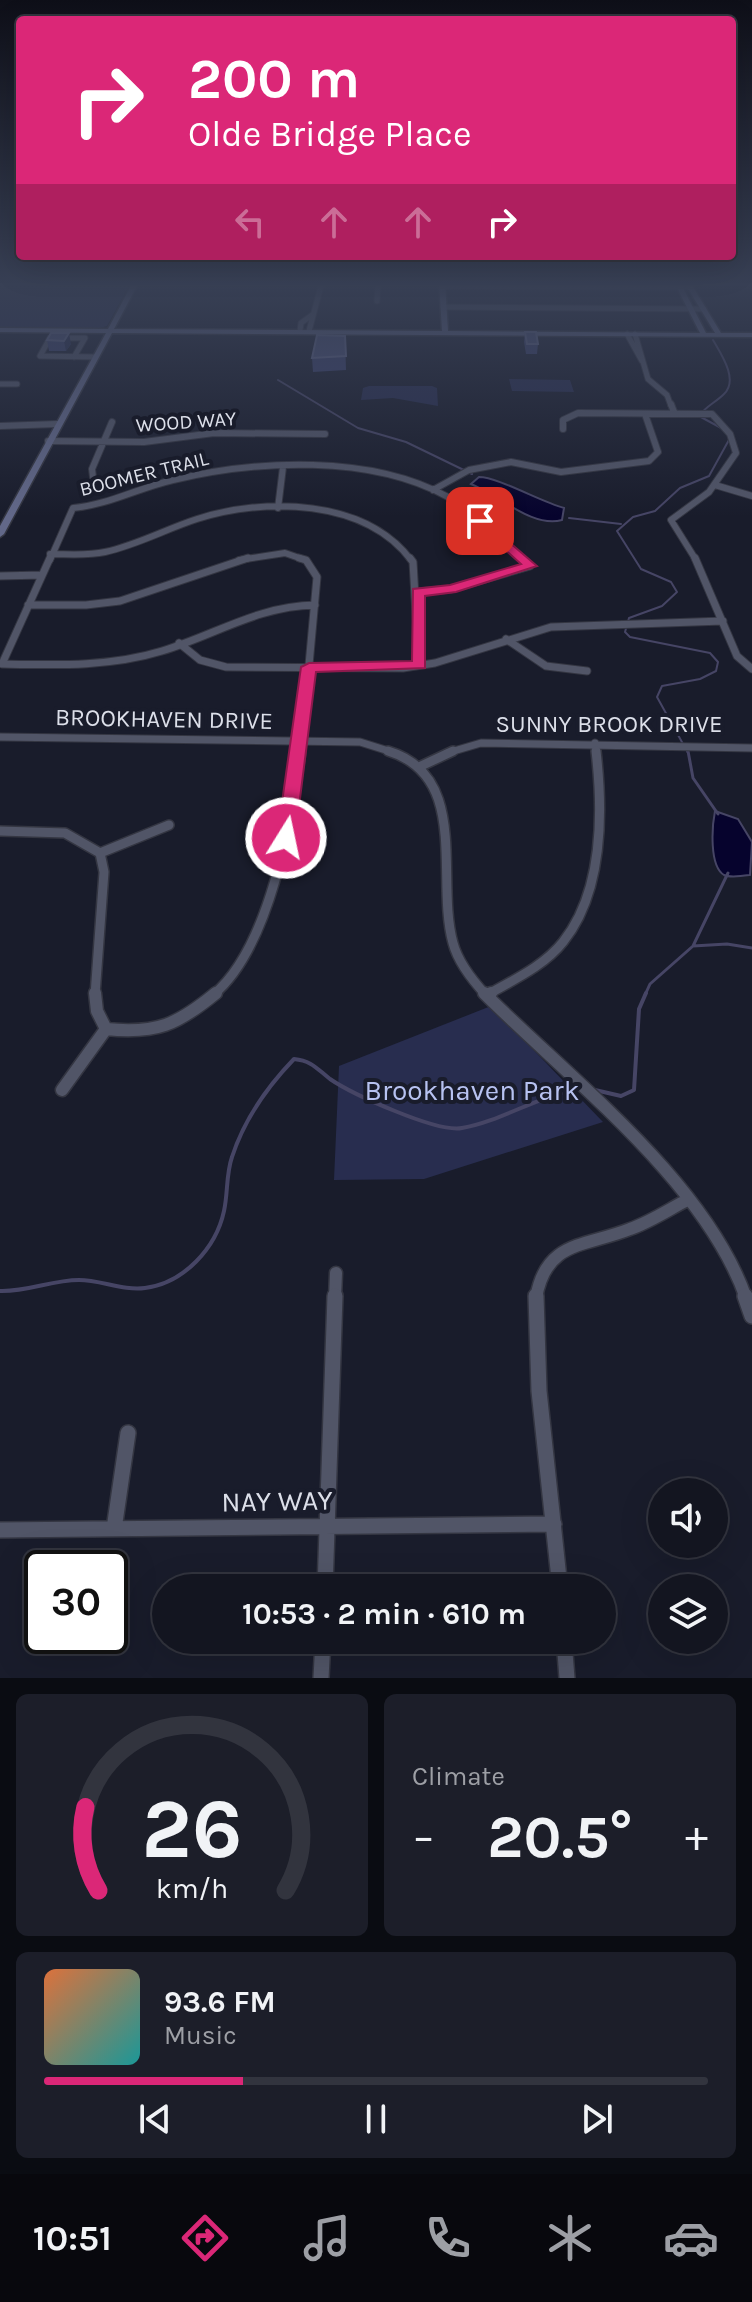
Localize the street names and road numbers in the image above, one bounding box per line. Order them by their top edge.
street label: WOOD WAY [135,407,237,437]
street label: BOOMER TRAIL [77,447,212,501]
street label: BROOKHAVEN DRIVE [55,703,273,735]
street label: SUNNY BROOK DRIVE [495,710,723,738]
street label: NAY WAY [221,1484,334,1518]

